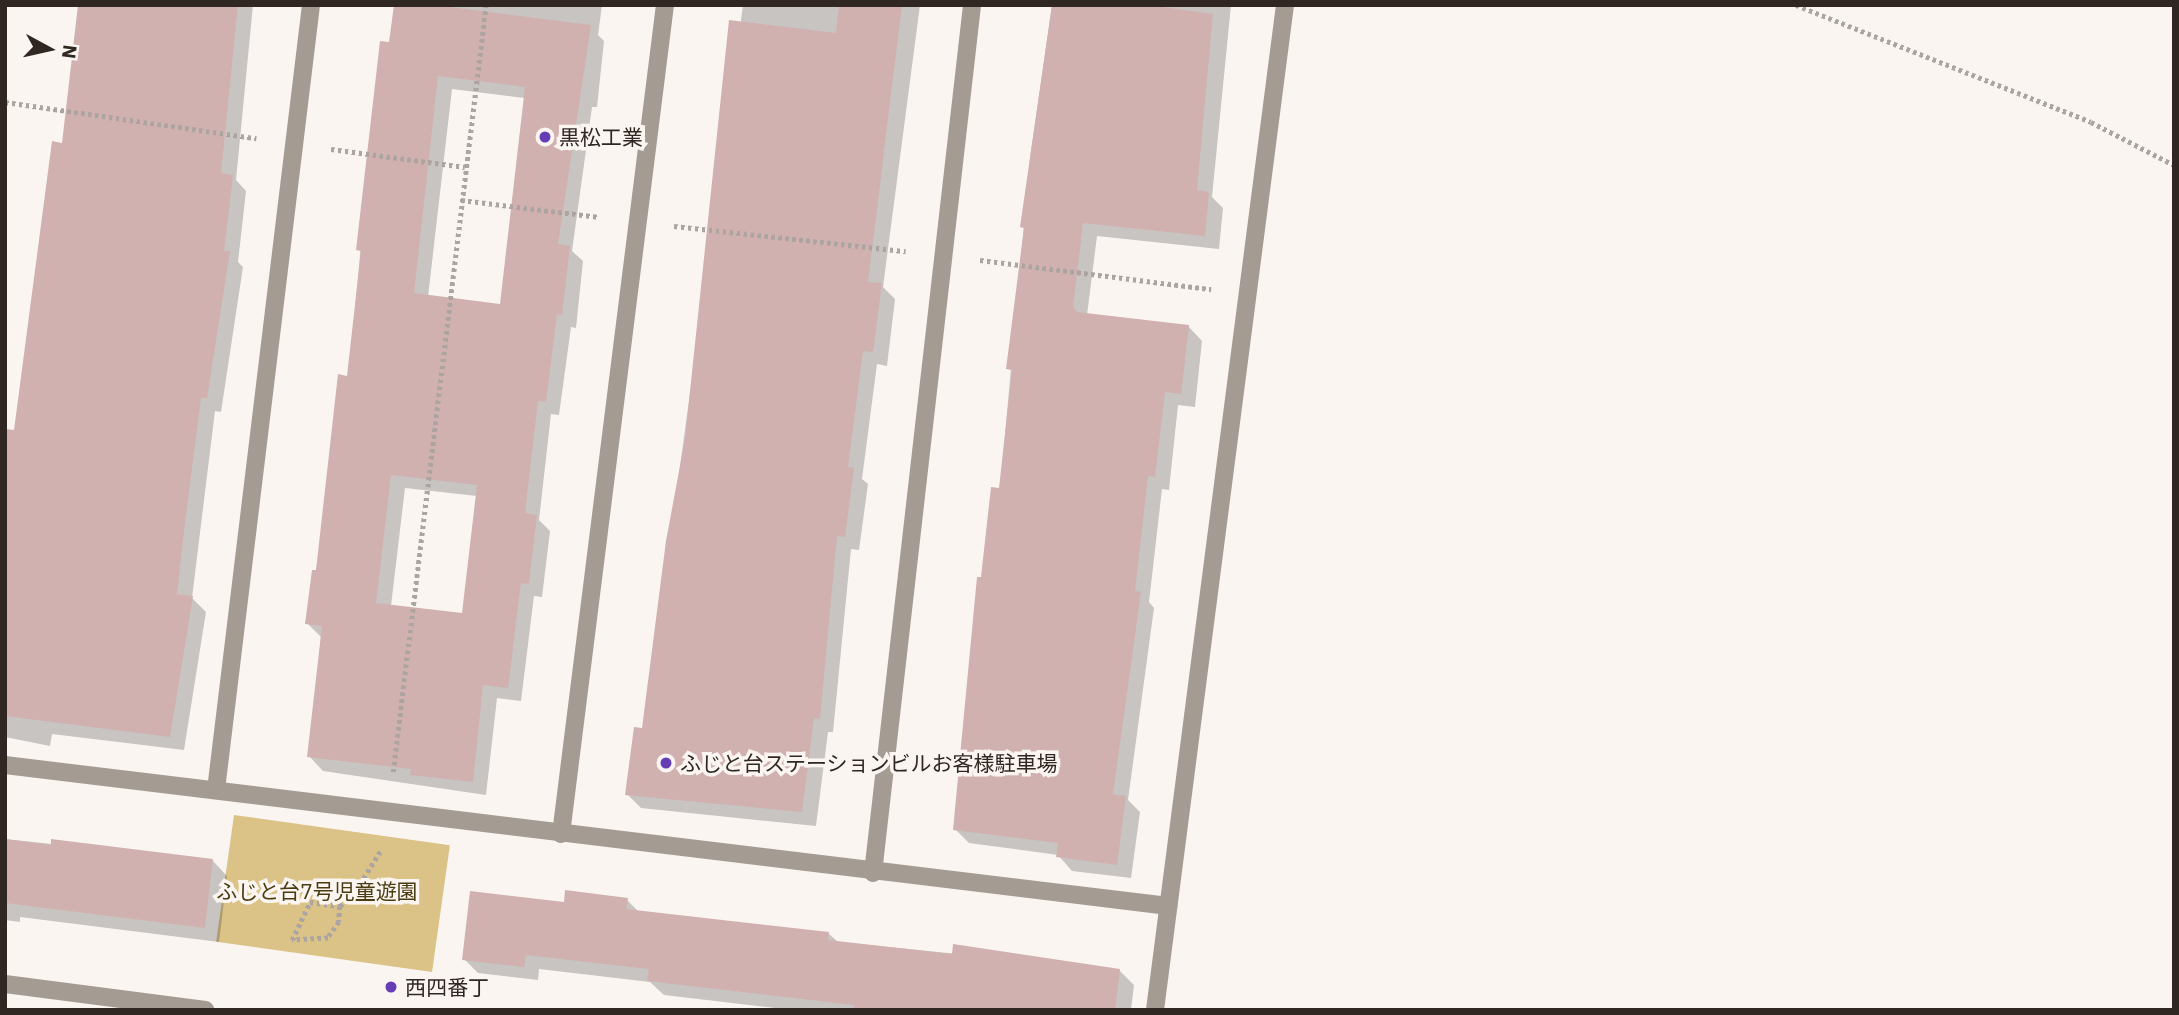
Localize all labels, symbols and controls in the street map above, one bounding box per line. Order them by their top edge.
north arrow [14,14,84,84]
text: N [57,43,83,60]
place label: 黒松工業 [559,124,643,150]
marker: 黒松工業 [537,129,553,145]
place label: ふじと台ステーションビルお客様駐車場 [680,750,1058,776]
marker: ふじと台ステーションビルお客様駐車場 [658,755,674,771]
park label: ふじと台7号児童遊園 [216,878,418,904]
place label: 西四番丁 [405,974,489,1000]
marker: 西四番丁 [383,979,399,995]

